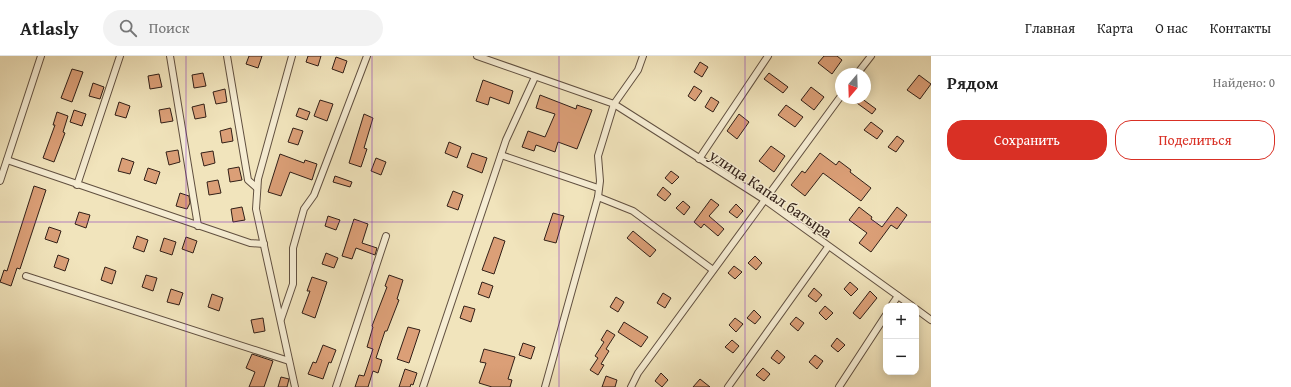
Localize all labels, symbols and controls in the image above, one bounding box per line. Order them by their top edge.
search box [103,10,383,46]
text: Atlasly [20,14,79,42]
icon: search [117,17,139,39]
text: Поиск [149,17,190,38]
text: Главная [1025,18,1075,38]
text: Карта [1097,18,1133,38]
text: О нас [1155,18,1188,38]
text: Контакты [1210,18,1271,38]
north arrow [835,68,871,104]
text: Рядом [947,70,998,95]
text: Найдено: 0 [1213,73,1275,92]
button: Сохранить [947,120,1107,160]
button: Поделиться [1115,120,1275,160]
street label: улица Капал батыра [704,142,838,243]
map controls [883,303,919,375]
button: + [883,303,919,339]
button: − [883,339,919,375]

